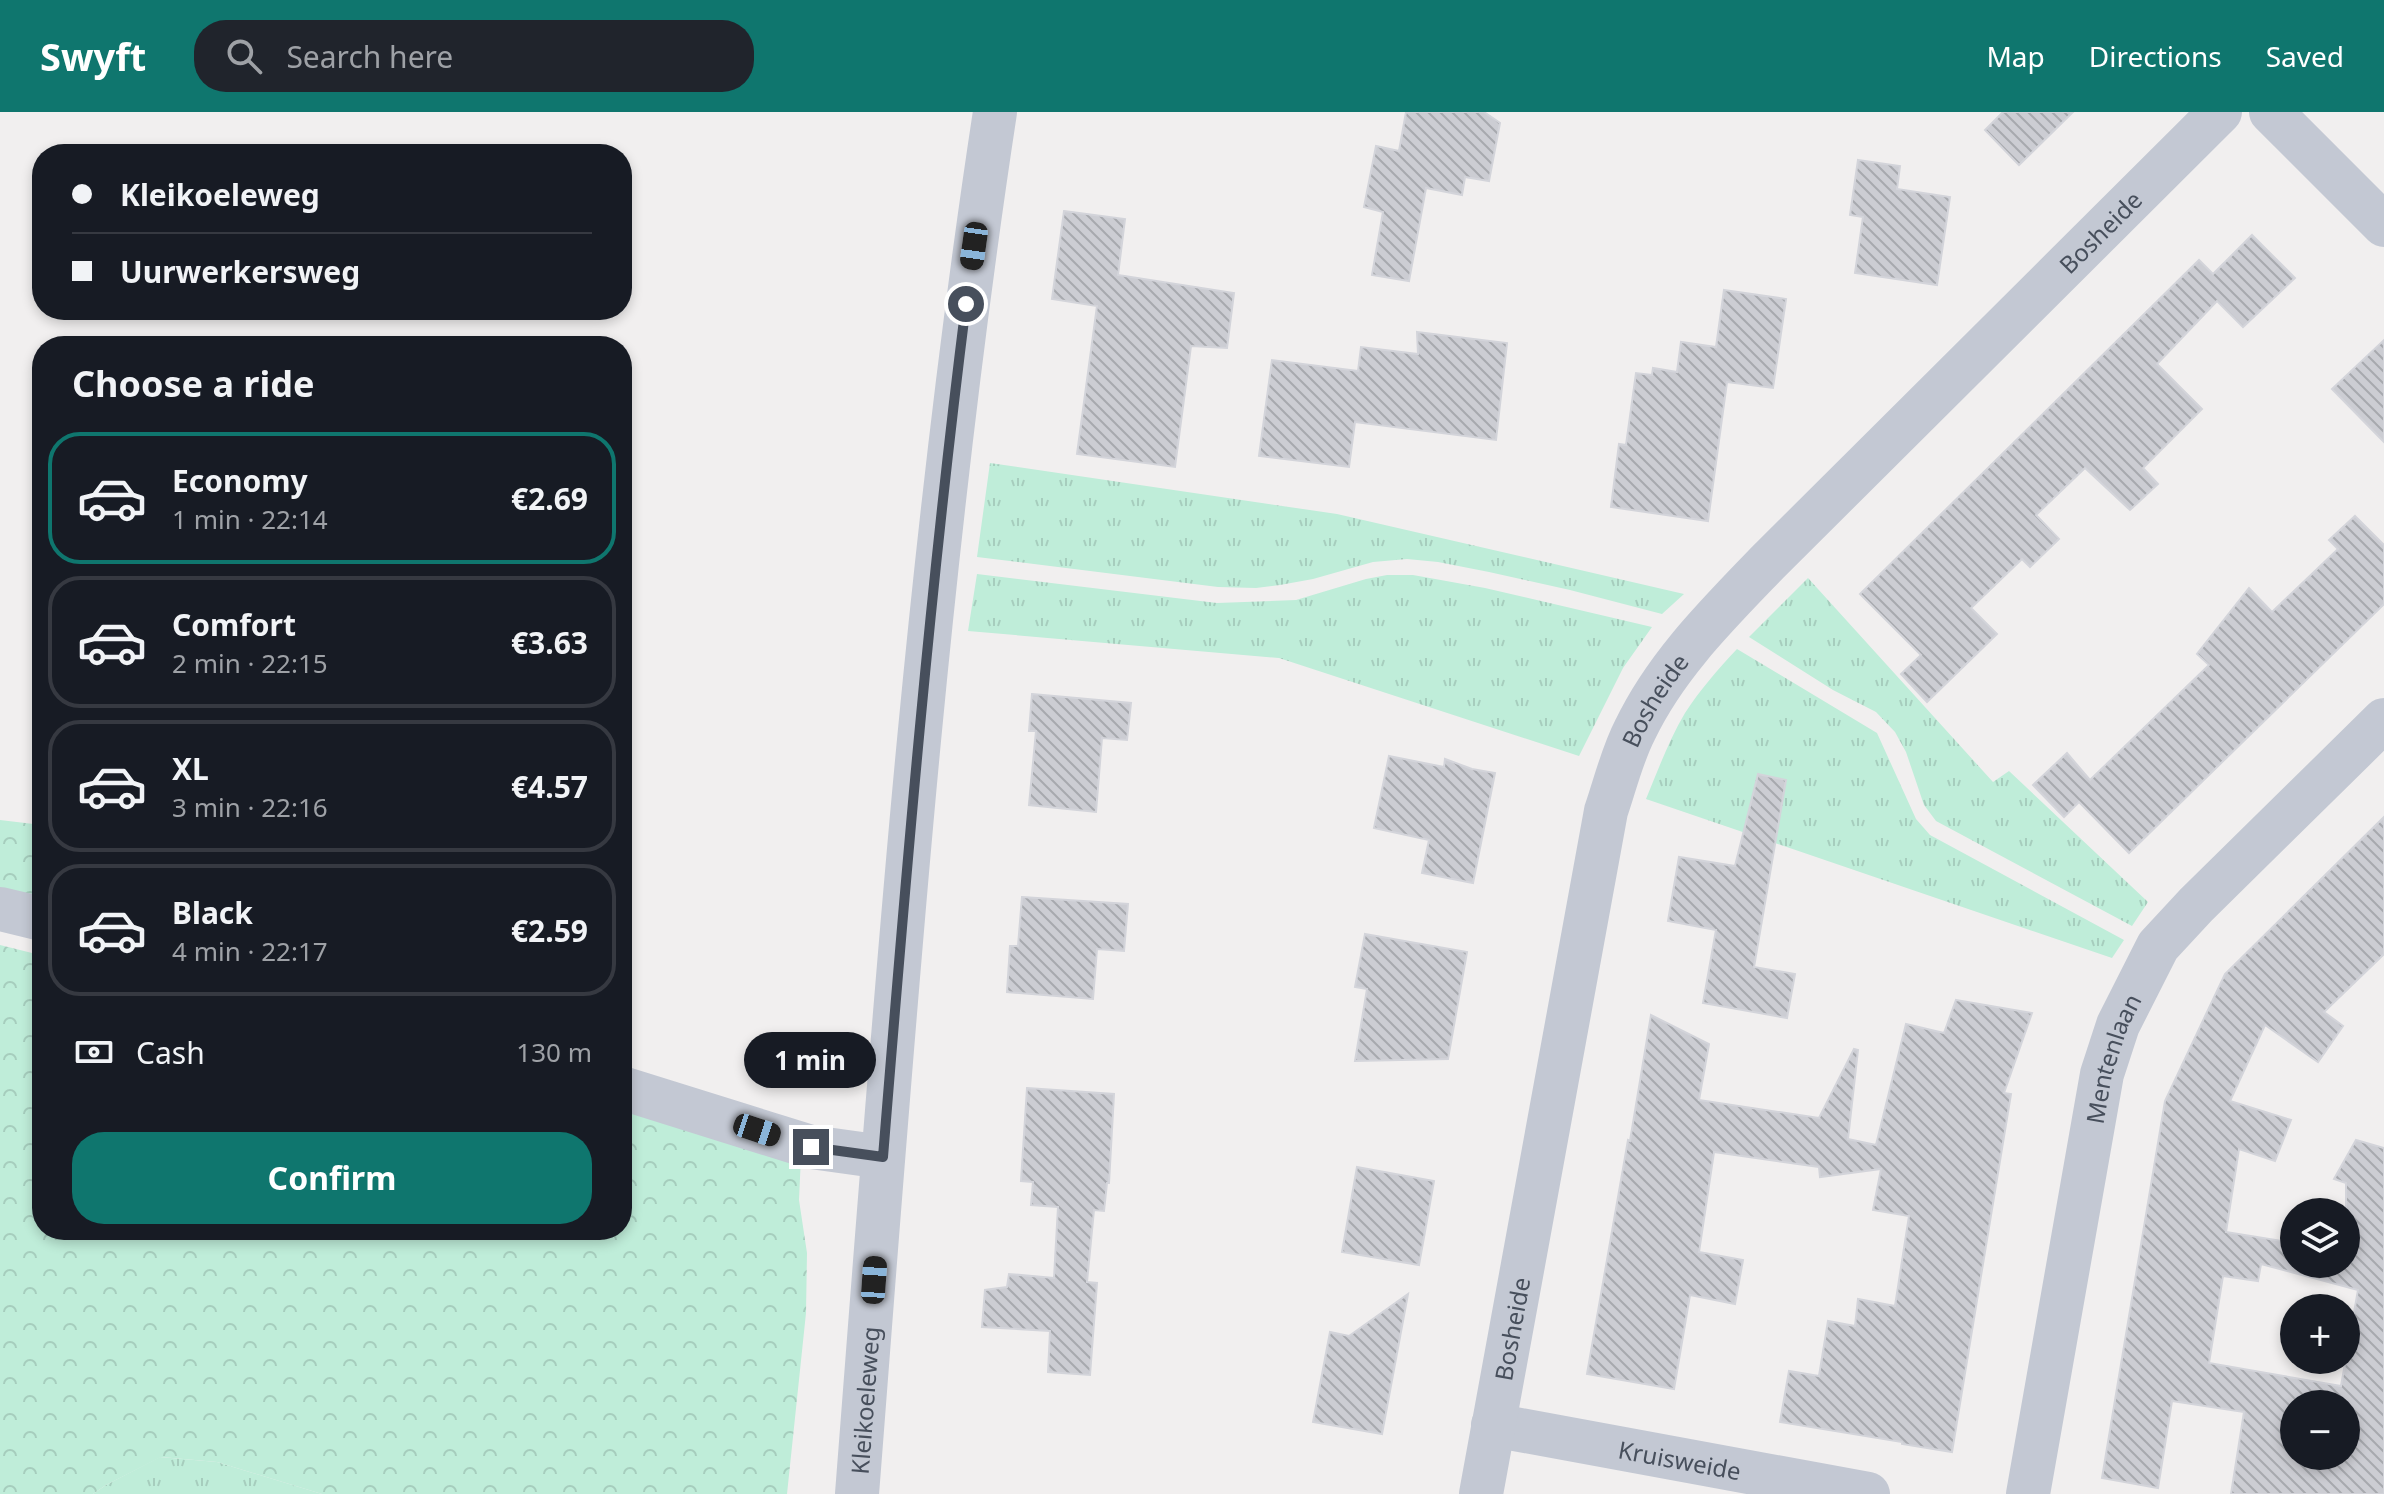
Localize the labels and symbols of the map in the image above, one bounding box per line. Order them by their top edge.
street label: Bosheide [2051,183,2149,280]
car [959,221,989,271]
route start [948,286,984,322]
street label: Bosheide [1613,646,1695,752]
street label: Mentenlaan [2077,988,2148,1126]
callout: 1 min [745,1031,877,1087]
car [730,1111,784,1149]
route end [793,1129,829,1165]
car [860,1255,888,1305]
street label: Bosheide [1486,1274,1537,1383]
street label: Kleikoeleweg [842,1325,886,1475]
street label: Kruisweide [1616,1432,1744,1487]

